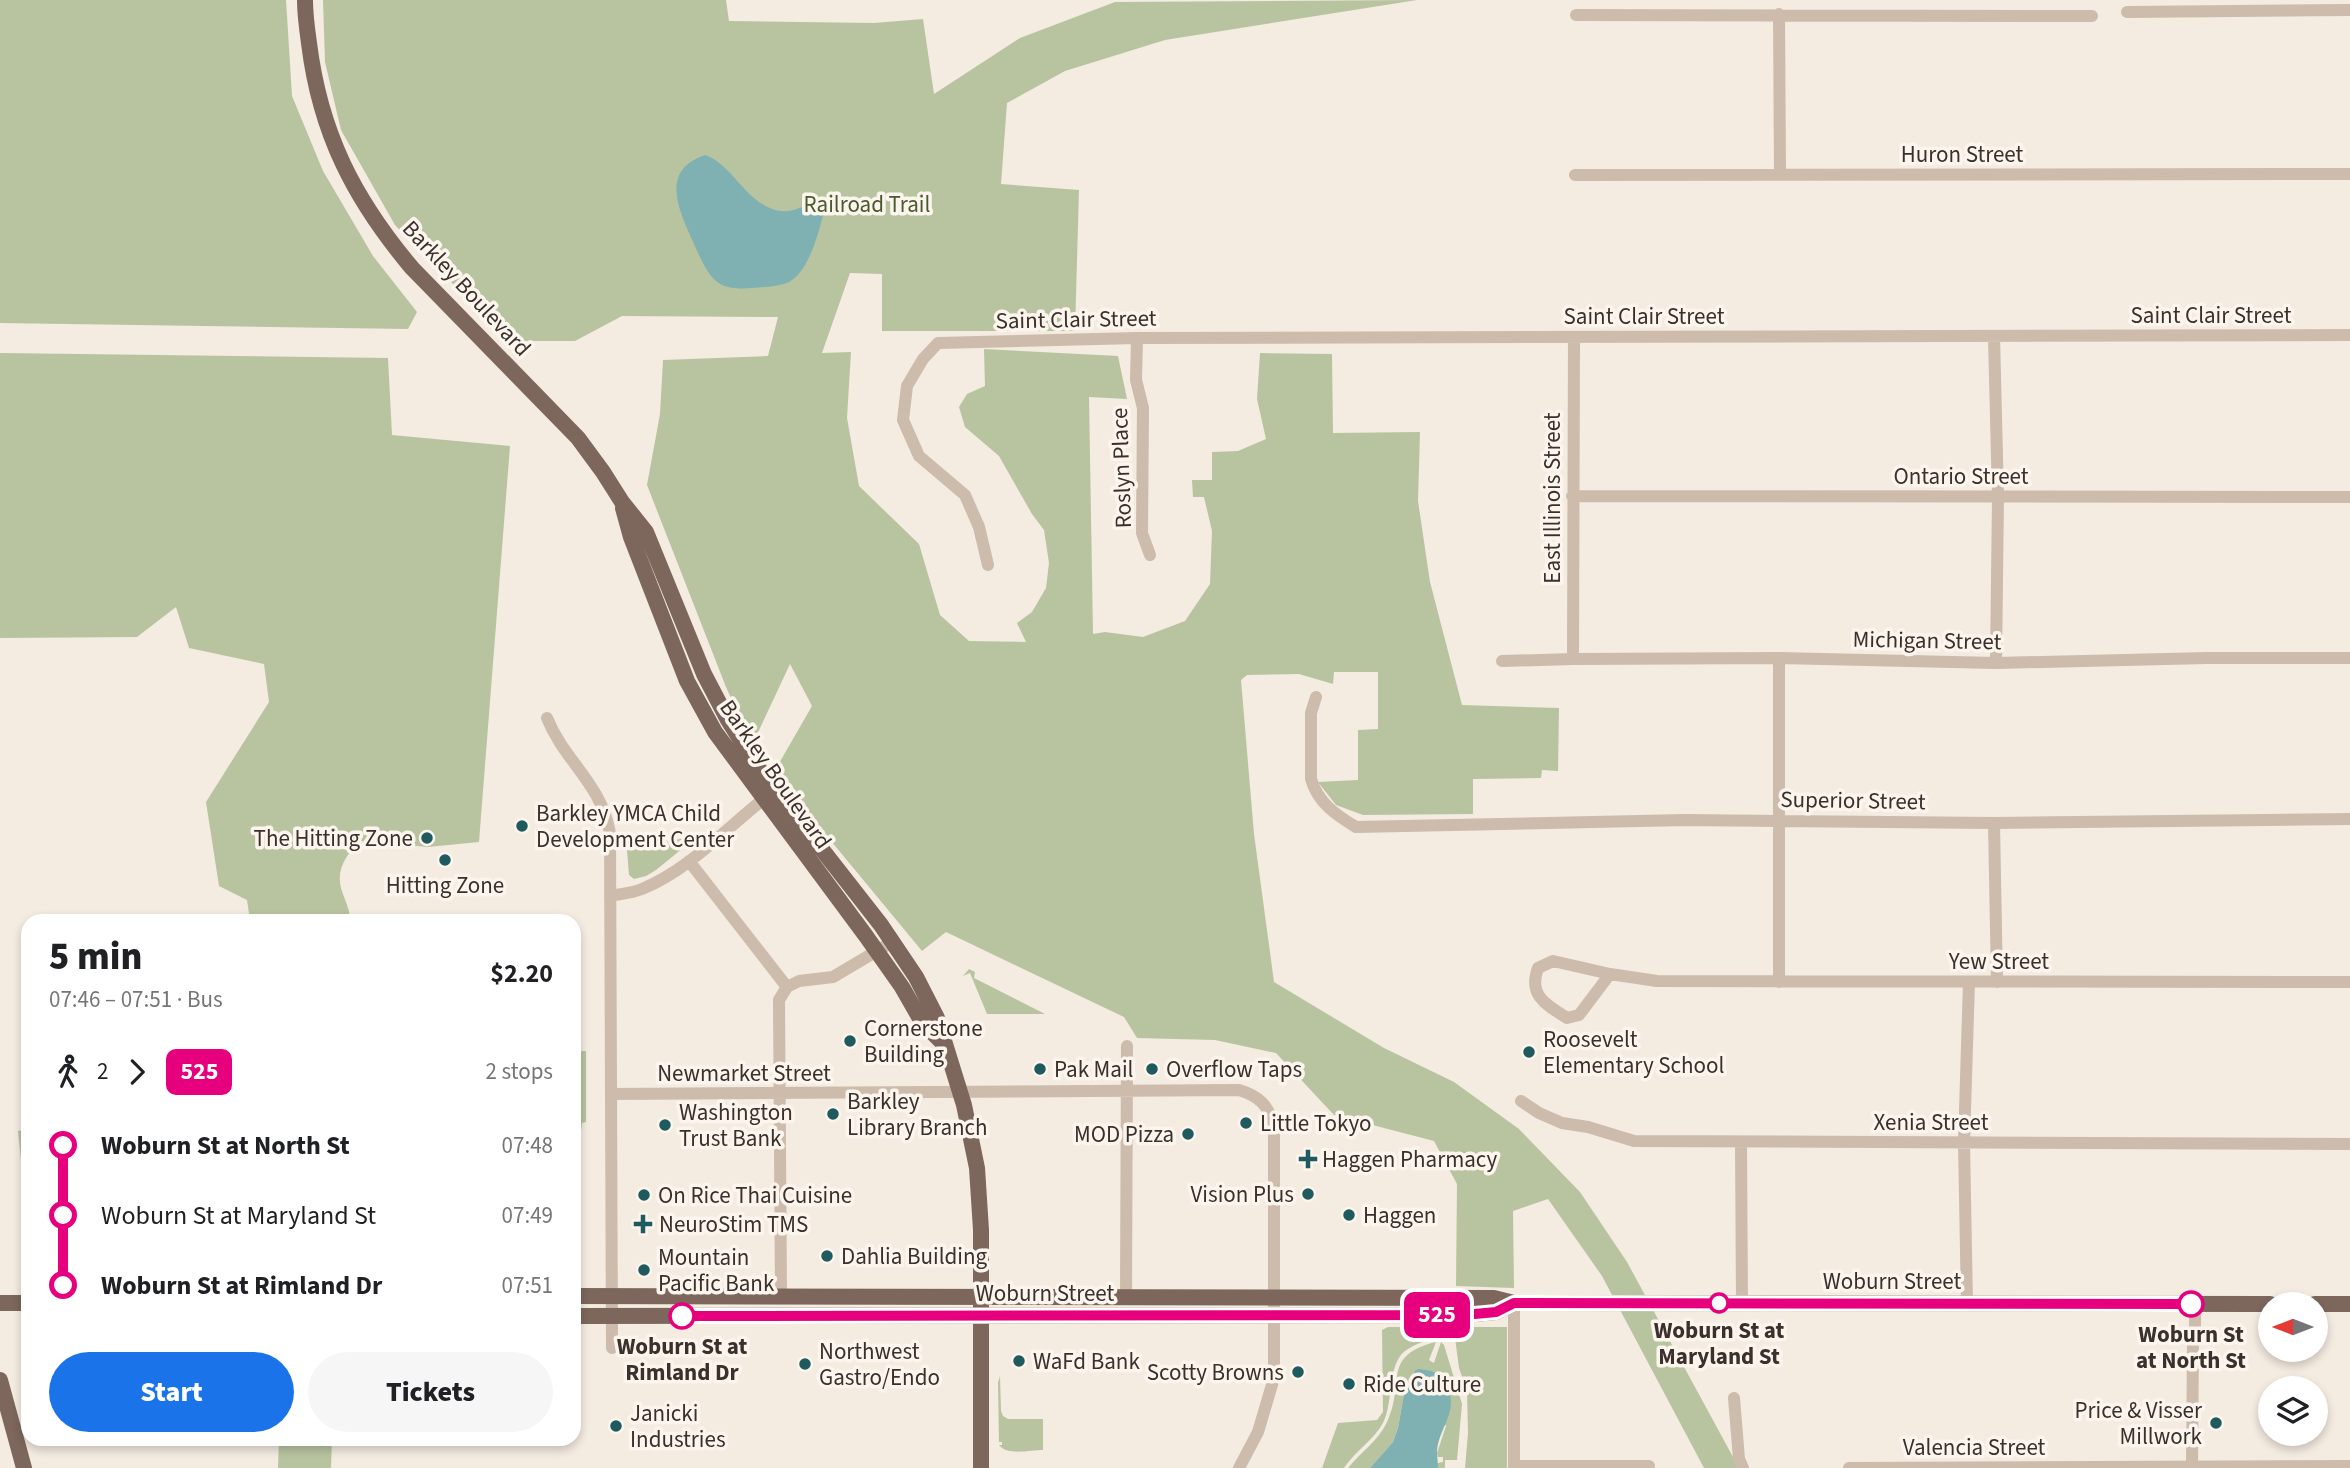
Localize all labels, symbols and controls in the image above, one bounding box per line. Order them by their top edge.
street label: Huron Street [1901,138,2023,171]
park label: Railroad Trail [804,188,930,221]
street label: Barkley Boulevard [395,213,539,364]
street label: Saint Clair Street [2131,299,2292,332]
street label: Saint Clair Street [1564,300,1725,333]
street label: Saint Clair Street [995,302,1157,337]
street label: Roslyn Place [1103,407,1140,529]
street label: East Illinois Street [1536,412,1569,584]
street label: Ontario Street [1893,460,2029,493]
street label: Michigan Street [1852,623,2002,658]
street label: Barkley Boulevard [712,693,839,856]
street label: Superior Street [1780,783,1926,818]
place label: Barkley YMCA Child Development Center [536,797,735,856]
marker: Barkley YMCA Child Development Center [514,818,530,834]
place label: The Hitting Zone [254,822,413,855]
marker: The Hitting Zone [419,830,435,846]
marker: Hitting Zone [437,852,453,868]
place label: Hitting Zone [386,869,504,902]
text: 5 min [49,930,142,984]
street label: Yew Street [1948,945,2049,978]
text: $2.20 [490,955,553,992]
text: 07:46 – 07:51 · Bus [49,983,223,1016]
place label: Cornerstone Building [864,1012,983,1071]
place label: Roosevelt Elementary School [1543,1023,1724,1082]
marker: Cornerstone Building [842,1033,858,1049]
marker: Roosevelt Elementary School [1521,1044,1537,1060]
icon: walk [49,1053,87,1091]
icon: forward [118,1053,156,1091]
place label: Pak Mail [1054,1053,1133,1086]
place label: Overflow Taps [1166,1053,1302,1086]
text: 525 [180,1054,218,1089]
text: 2 [97,1055,108,1088]
text: 2 stops [486,1055,553,1088]
street label: Newmarket Street [657,1057,831,1090]
marker: Pak Mail [1032,1061,1048,1077]
marker: Overflow Taps [1144,1061,1160,1077]
place label: Barkley Library Branch [847,1085,988,1144]
place label: Washington Trust Bank [679,1096,793,1155]
marker: Barkley Library Branch [825,1106,841,1122]
street label: Xenia Street [1873,1106,1989,1139]
place label: Little Tokyo [1260,1107,1372,1140]
marker: Little Tokyo [1238,1115,1254,1131]
marker: Washington Trust Bank [657,1117,673,1133]
place label: MOD Pizza [1074,1118,1174,1151]
marker: MOD Pizza [1180,1126,1196,1142]
text: Woburn St at North St [101,1127,350,1164]
text: 07:48 [502,1129,553,1162]
place label: Haggen Pharmacy [1322,1143,1497,1176]
marker: Haggen Pharmacy [1300,1151,1316,1167]
place label: Vision Plus [1191,1178,1294,1211]
place label: On Rice Thai Cuisine [658,1179,852,1212]
marker: Vision Plus [1300,1186,1316,1202]
marker: On Rice Thai Cuisine [636,1187,652,1203]
text: Woburn St at Maryland St [101,1197,376,1234]
text: 07:49 [502,1199,553,1232]
place label: Haggen [1363,1199,1436,1232]
marker: Haggen [1341,1207,1357,1223]
place label: NeuroStim TMS [659,1208,808,1241]
marker: NeuroStim TMS [633,1214,653,1234]
place label: Dahlia Building [841,1240,988,1273]
place label: Mountain Pacific Bank [658,1241,775,1300]
marker: Dahlia Building [819,1248,835,1264]
marker: Mountain Pacific Bank [636,1262,652,1278]
street label: Woburn Street [1823,1265,1962,1298]
text: Woburn St at Rimland Dr [101,1267,382,1304]
text: 07:51 [502,1269,553,1302]
street label: Woburn Street [976,1277,1115,1310]
marker: Woburn St at North St [2178,1291,2204,1317]
line badge: 525 [1397,1292,1477,1338]
north arrow [2258,1292,2328,1362]
map controls [2258,1292,2328,1446]
marker: Woburn St at Maryland St [1709,1293,1729,1313]
text: 525 [1418,1297,1456,1332]
marker: Woburn St at Rimland Dr [669,1303,695,1329]
place label: Woburn St at Maryland St [1654,1314,1785,1373]
place label: Woburn St at North St [2136,1318,2246,1377]
place label: Woburn St at Rimland Dr [617,1330,748,1389]
place label: Northwest Gastro/Endo [819,1335,940,1394]
place label: WaFd Bank [1033,1345,1140,1378]
button: Start [49,1352,294,1432]
button: Tickets [308,1352,553,1432]
marker: WaFd Bank [1011,1353,1027,1369]
marker: Northwest Gastro/Endo [797,1356,813,1372]
place label: Scotty Browns [1147,1356,1284,1389]
marker: Scotty Browns [1290,1364,1306,1380]
place label: Ride Culture [1363,1368,1481,1401]
marker: Ride Culture [1341,1376,1357,1392]
button: layers [2258,1376,2328,1446]
place label: Price & Visser Millwork [2075,1394,2203,1453]
place label: Janicki Industries [630,1397,726,1456]
marker: Price & Visser Millwork [2208,1415,2224,1431]
marker: Janicki Industries [608,1418,624,1434]
street label: Valencia Street [1903,1431,2046,1464]

